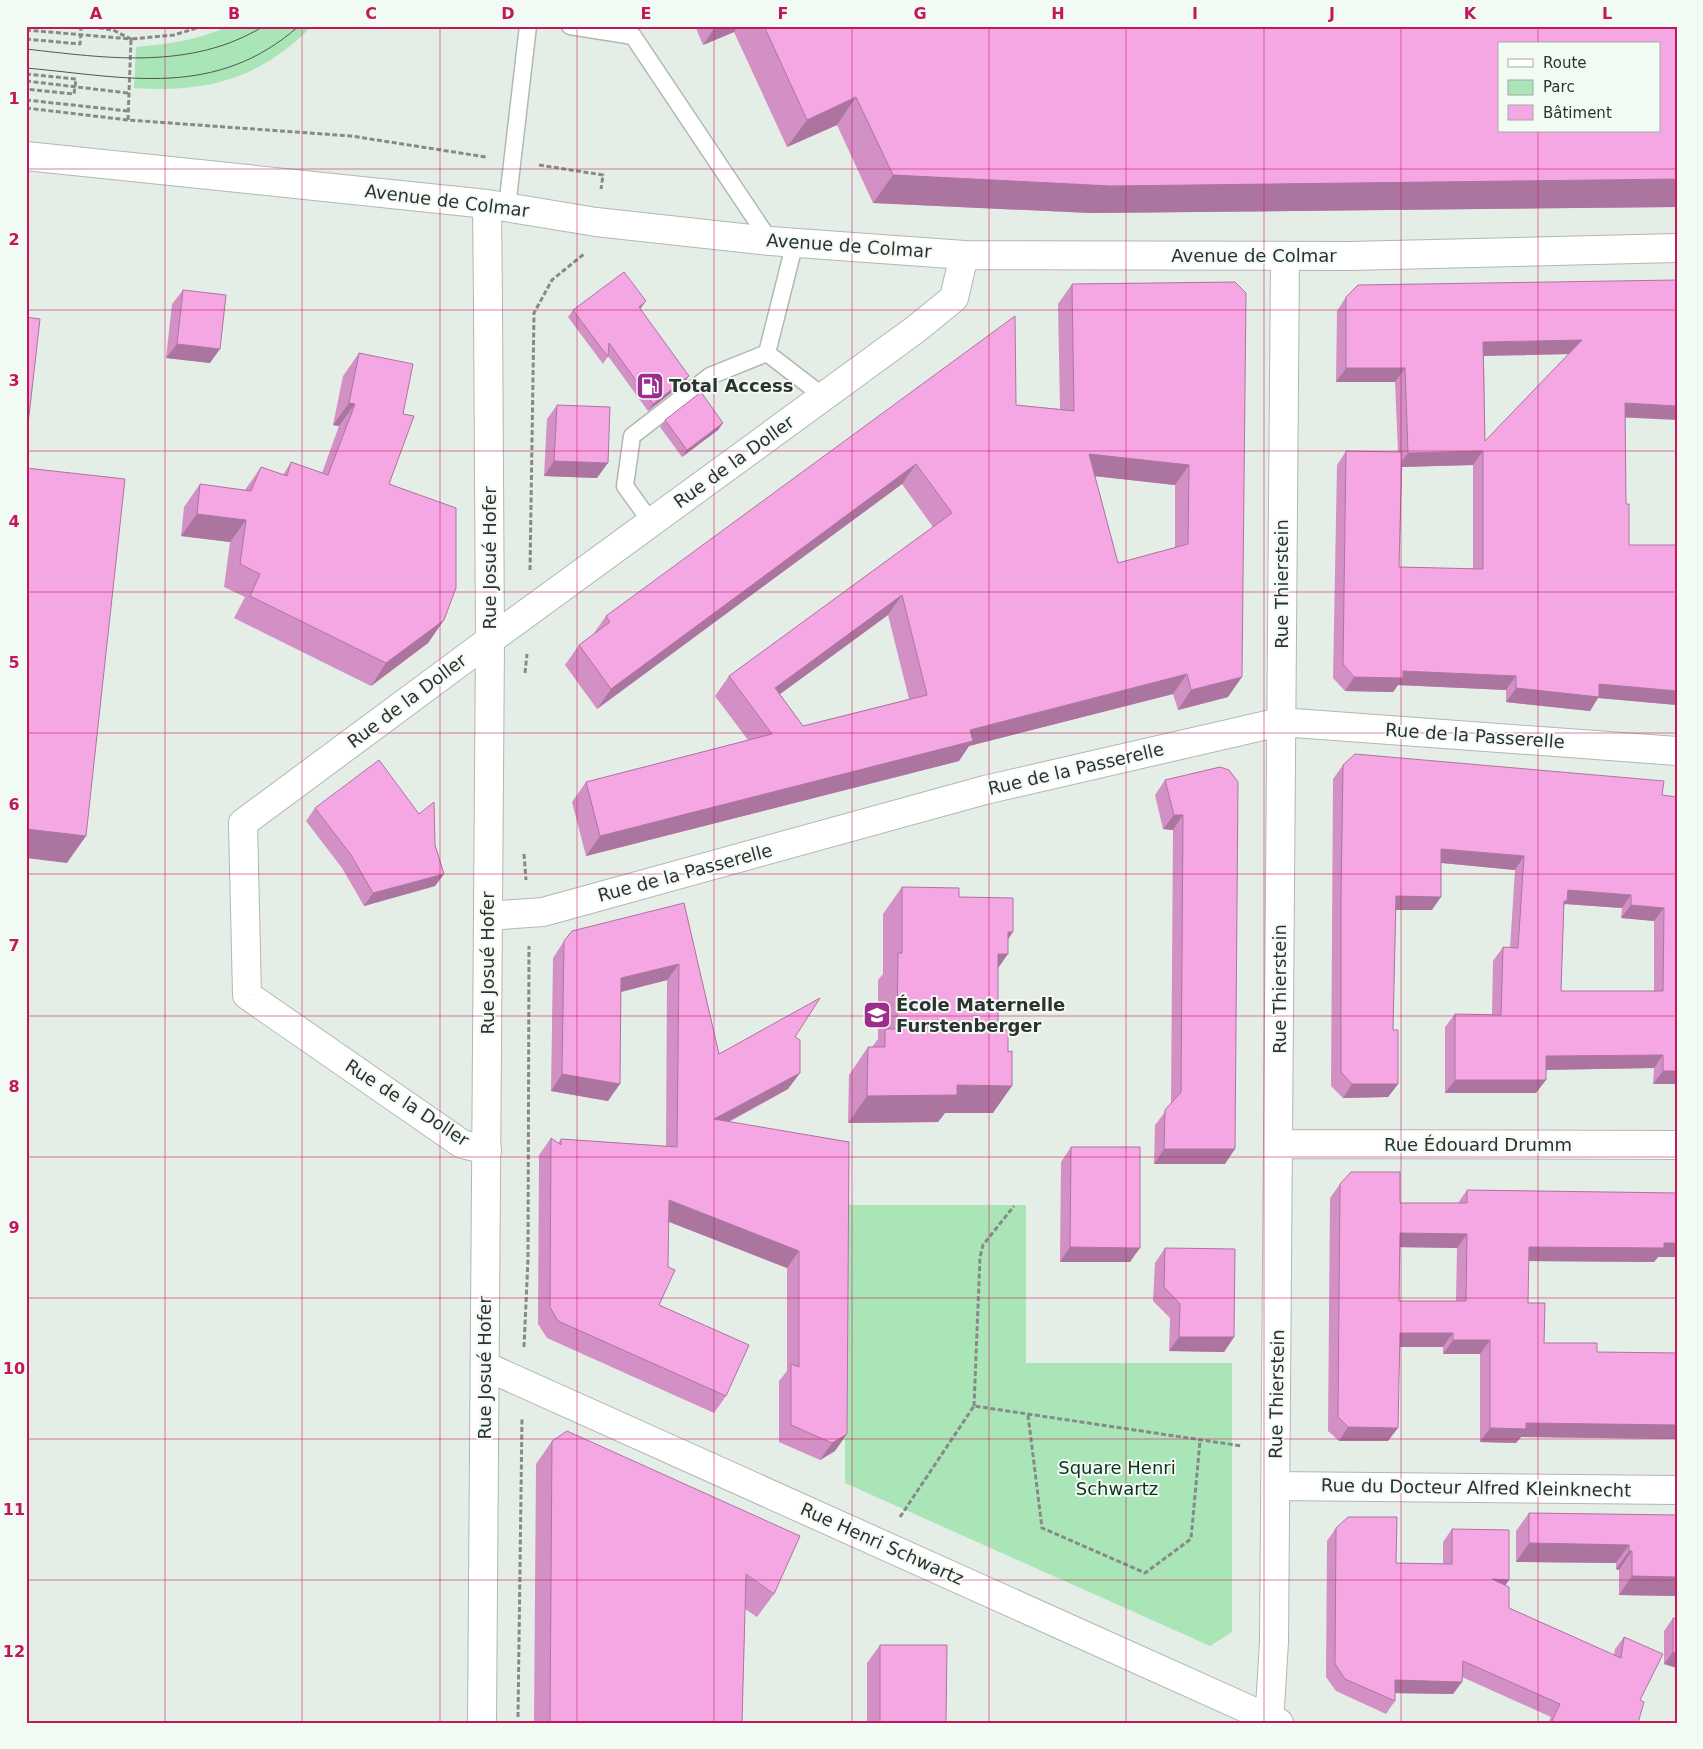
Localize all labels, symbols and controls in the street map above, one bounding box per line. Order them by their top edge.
text: A [90,4,103,23]
text: B [228,4,240,23]
text: C [365,4,377,23]
text: D [501,4,515,23]
text: E [641,4,651,23]
text: F [778,4,788,23]
text: G [913,4,927,23]
text: H [1051,4,1065,23]
text: I [1192,4,1198,23]
text: J [1328,4,1335,23]
text: K [1464,4,1477,23]
text: L [1602,4,1612,23]
legend [1498,42,1660,132]
text: Route [1543,54,1587,72]
text: Parc [1543,78,1575,96]
text: 1 [8,89,20,108]
text: Bâtiment [1543,104,1612,122]
street label: Avenue de Colmar [364,180,531,221]
street label: Avenue de Colmar [766,229,933,262]
text: 2 [8,230,20,249]
street label: Avenue de Colmar [1171,245,1337,266]
text: 3 [8,371,20,390]
fuel station icon: Total Access [635,371,665,401]
place label: Total Access [669,375,793,396]
street label: Rue de la Doller [670,411,798,512]
street label: Rue Josué Hofer [479,486,500,630]
text: 4 [8,512,20,531]
street label: Rue Thierstein [1271,519,1292,649]
street label: Rue de la Doller [343,649,471,752]
text: 5 [8,653,20,672]
street label: Rue de la Passerelle [1385,719,1566,752]
street label: Rue de la Passerelle [986,738,1166,799]
text: 6 [8,795,20,814]
street label: Rue de la Passerelle [595,839,774,906]
street label: Rue Josué Hofer [477,891,498,1035]
street label: Rue Thierstein [1269,924,1290,1054]
text: 7 [8,936,20,955]
place label: École Maternelle Furstenberger [896,994,1065,1036]
school or university icon: École Maternelle Furstenberger [862,1000,892,1030]
street label: Rue de la Doller [341,1055,474,1151]
text: 8 [8,1077,20,1096]
street label: Rue Édouard Drumm [1384,1134,1572,1155]
text: 9 [8,1218,20,1237]
street label: Rue Josué Hofer [474,1296,495,1440]
street label: Rue Thierstein [1265,1329,1288,1459]
text: 10 [3,1359,25,1378]
park label: Square Henri Schwartz [1058,1457,1176,1499]
street label: Rue du Docteur Alfred Kleinknecht [1321,1474,1631,1501]
street label: Rue Henri Schwartz [797,1498,967,1589]
text: 11 [3,1500,25,1519]
text: 12 [3,1642,25,1661]

